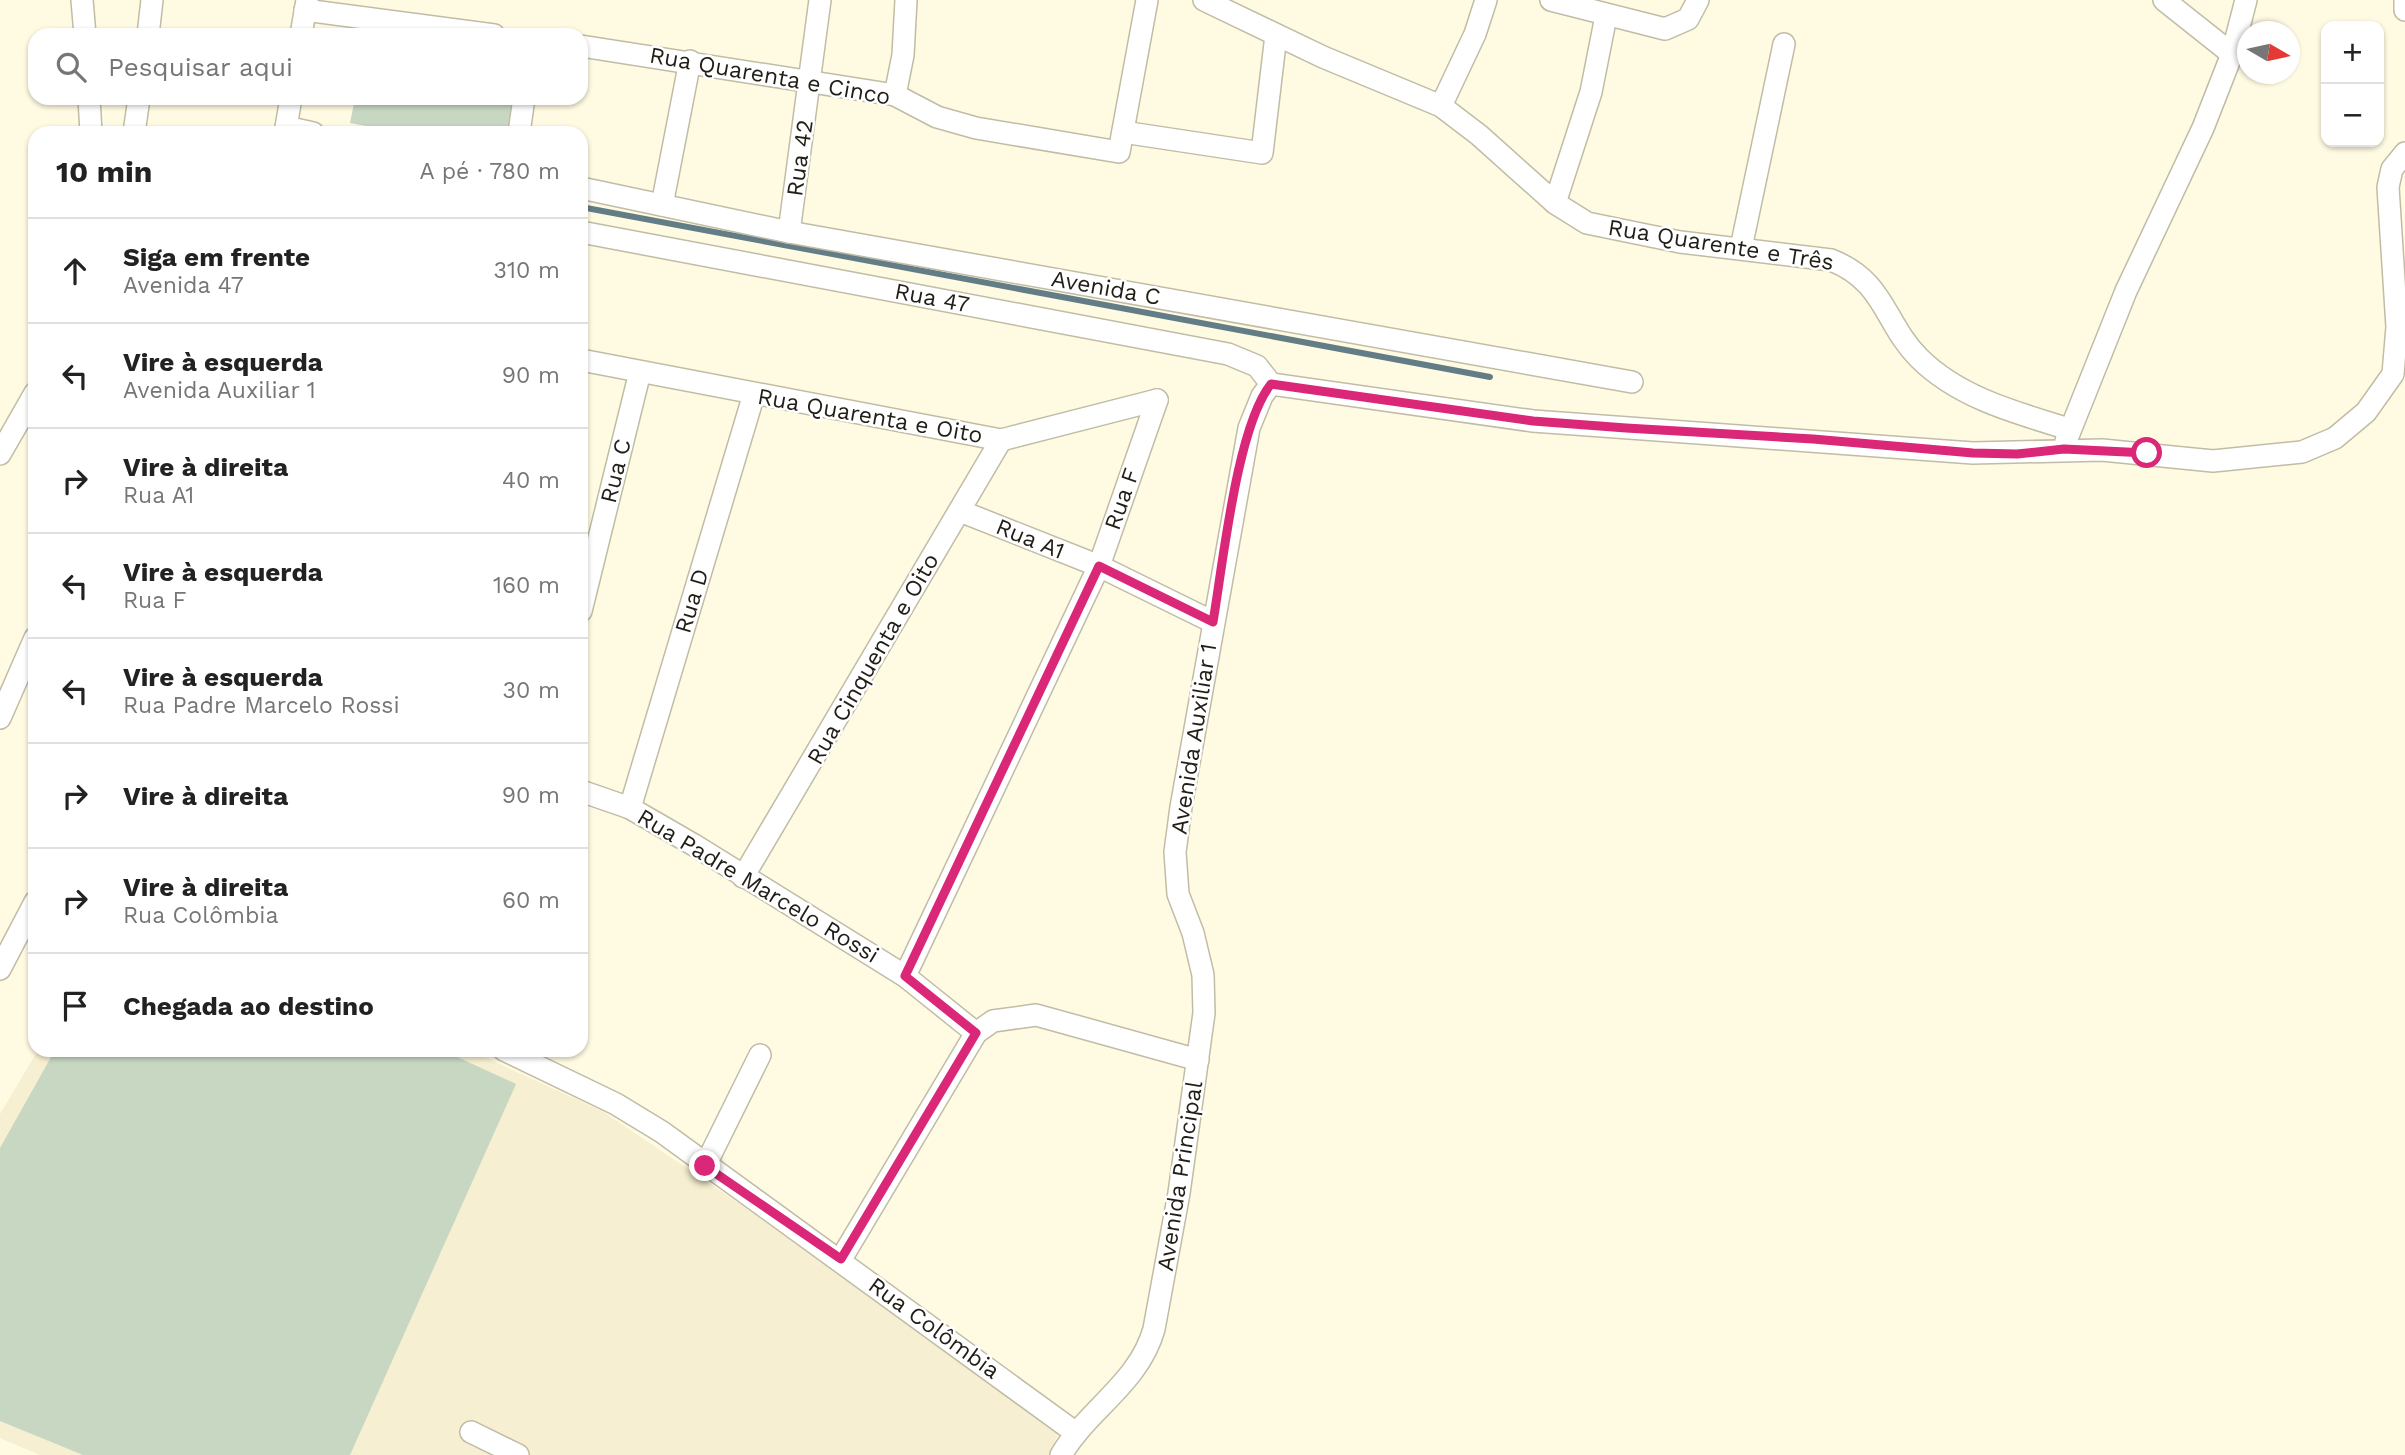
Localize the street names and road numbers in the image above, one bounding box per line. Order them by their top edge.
street label: Rua Quarenta e Cinco [647,41,893,111]
street label: Rua 42 [781,118,819,198]
street label: Rua Quarente e Três [1606,214,1836,276]
street label: Avenida C [1049,265,1163,311]
street label: Rua 47 [892,278,972,318]
street label: Rua Quarenta e Oito [755,383,985,449]
street label: Rua C [595,436,637,506]
street label: Rua F [1099,465,1145,533]
street label: Rua A1 [992,513,1068,565]
street label: Rua Cinquenta e Oito [801,549,945,769]
street label: Rua D [669,565,715,637]
street label: Avenida Auxiliar 1 [1166,642,1222,836]
street label: Rua Padre Marcelo Rossi [632,803,884,969]
street label: Avenida Principal [1152,1079,1208,1273]
street label: Rua Colômbia [863,1271,1005,1385]

